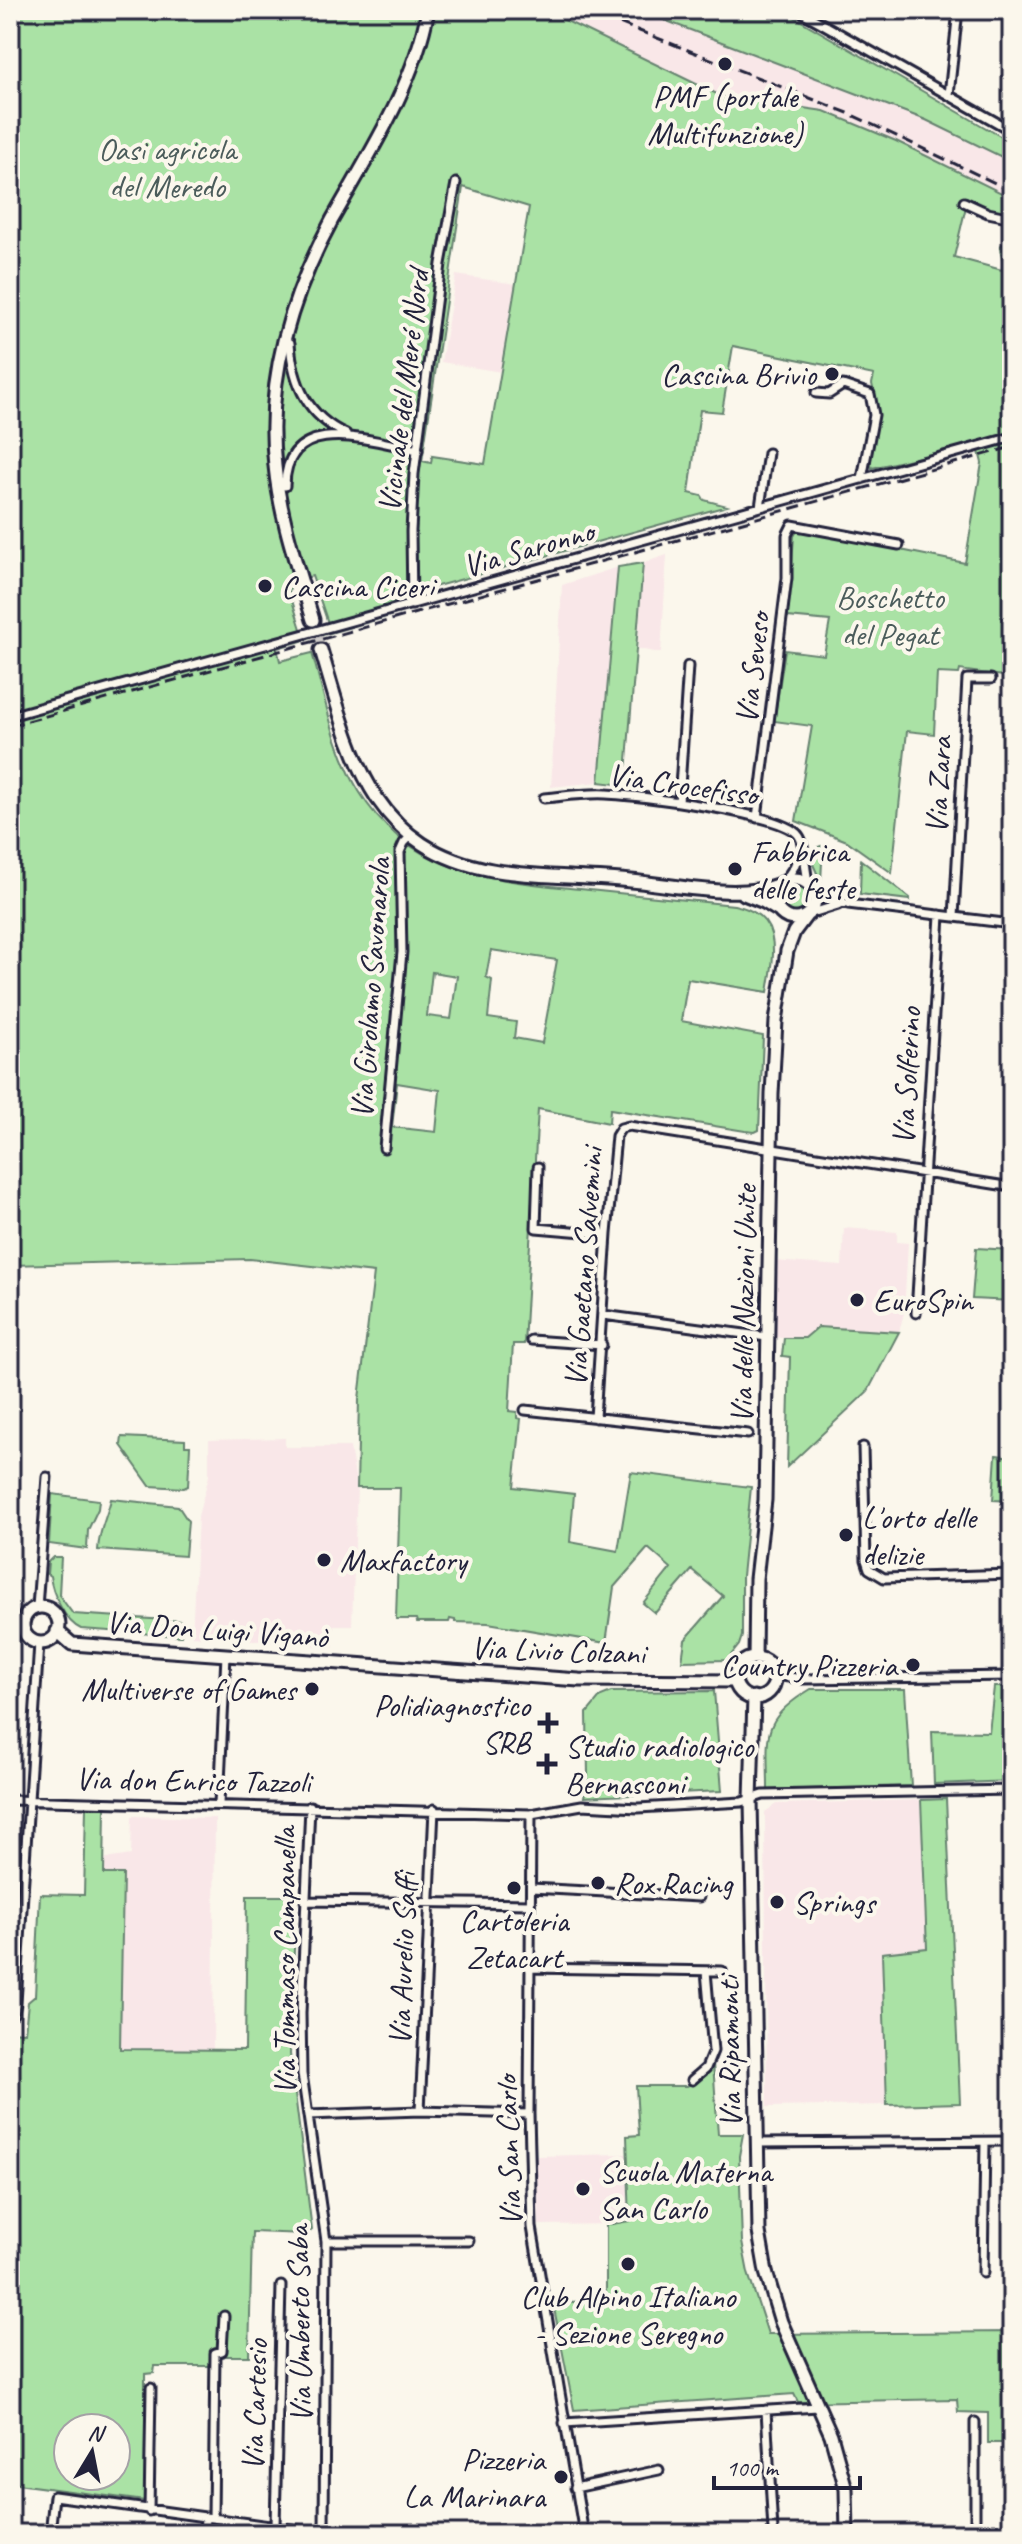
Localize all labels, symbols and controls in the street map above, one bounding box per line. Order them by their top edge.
marker: PMF (portale Multifunzione) [716,55,734,73]
place label: PMF (portale Multifunzione) [647,76,804,154]
park label: Oasi agricola del Meredo [98,129,239,207]
street label: Vicinale del Meré Nord [368,262,439,515]
place label: Cascina Brivio [661,354,818,395]
marker: Cascina Brivio [823,365,841,383]
street label: Via Saronno [458,509,602,587]
place label: Cascina Ciceri [281,566,438,607]
marker: Cascina Ciceri [256,577,274,595]
park label: Boschetto del Pegat [836,577,945,655]
street label: Via Seveso [725,607,780,726]
street label: Via Zara [915,733,962,835]
street label: Via Crocefisso [606,754,764,816]
place label: Fabbrica delle feste [751,831,857,909]
street label: Via Girolamo Savonarola [341,854,400,1120]
marker: Fabbrica delle feste [726,860,744,878]
street label: Via Solferino [882,1005,931,1146]
street label: Via Gaetano Salvemini [555,1142,613,1388]
street label: Via delle Nazioni Unite [721,1182,766,1424]
place label: EuroSpin [873,1280,974,1321]
marker: EuroSpin [848,1291,866,1309]
place label: L'orto delle delizie [862,1497,979,1575]
marker: L'orto delle delizie [837,1526,855,1544]
place label: Maxfactory [340,1540,469,1581]
marker: Maxfactory [315,1551,333,1569]
street label: Via Don Luigi Viganò [105,1601,331,1658]
street label: Via Livio Colzani [470,1627,650,1674]
place label: Country Pizzeria [720,1645,899,1686]
marker: Country Pizzeria [904,1656,922,1674]
place label: Multiverse of Games [81,1669,298,1710]
marker: Multiverse of Games [303,1680,321,1698]
place label: Polidiagnostico SRB [374,1685,533,1763]
marker: Polidiagnostico SRB [537,1712,559,1734]
place label: Studio radiologico Bernasconi [565,1726,755,1804]
marker: Studio radiologico Bernasconi [536,1753,558,1775]
street label: Via don Enrico Tazzoli [75,1758,315,1803]
street label: Via Tommaso Campanella [264,1824,305,2095]
place label: Rox Racing [614,1863,734,1904]
street label: Via Aurelio Saffi [379,1868,426,2046]
marker: Rox Racing [589,1874,607,1892]
marker: Cartoleria Zetacart [505,1879,523,1897]
place label: Springs [793,1882,877,1923]
marker: Springs [768,1893,786,1911]
place label: Cartoleria Zetacart [460,1900,571,1978]
street label: Via Ripamonti [708,1972,751,2128]
street label: Via San Carlo [485,2071,532,2227]
place label: Scuola Materna San Carlo [599,2151,775,2229]
marker: Scuola Materna San Carlo [574,2180,592,2198]
street label: Via Umberto Saba [277,2222,322,2423]
marker: Club Alpino Italiano - Sezione Seregno [619,2255,637,2273]
place label: Club Alpino Italiano - Sezione Seregno [521,2276,737,2354]
street label: Via Cartesio [232,2337,277,2471]
north arrow [52,2412,132,2492]
text: N [86,2418,108,2449]
place label: Pizzeria La Marinara [404,2439,547,2517]
scale bar [714,2440,860,2490]
text: 100 m [726,2453,780,2483]
marker: Pizzeria La Marinara [552,2468,570,2486]

